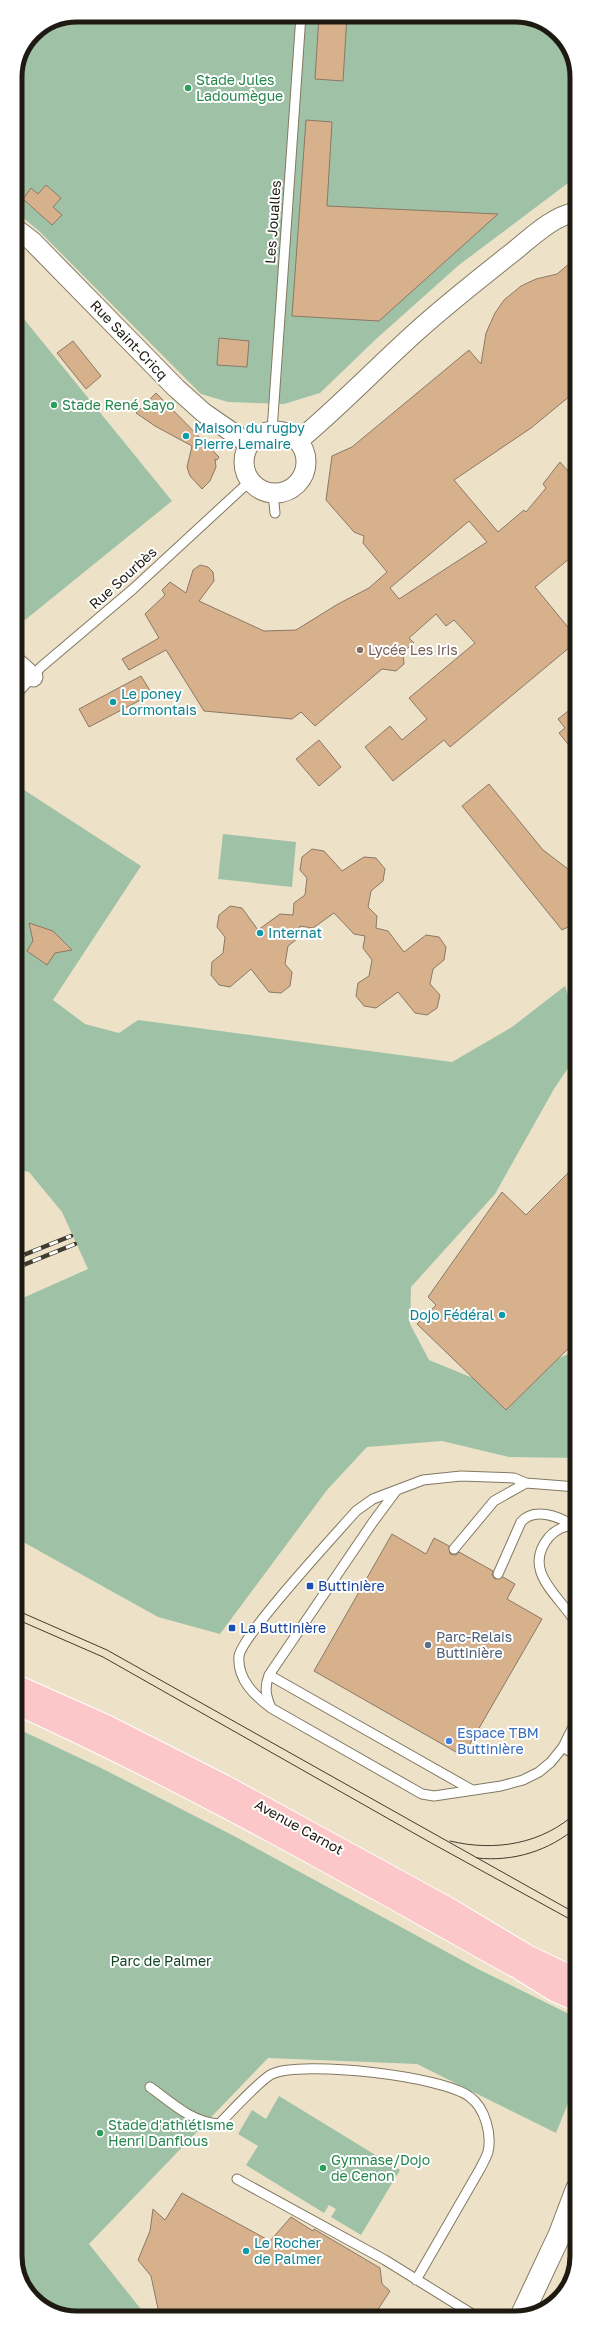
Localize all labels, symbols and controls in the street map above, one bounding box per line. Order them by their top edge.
place label: Stade Jules Ladoumègue [196,71,283,104]
marker: Stade Jules Ladoumègue [183,83,193,93]
street label: Les Joualles [261,180,284,264]
street label: Rue Saint-Cricq [87,296,172,383]
place label: Stade René Sayo [62,396,175,413]
marker: Stade René Sayo [49,400,59,410]
place label: Maison du rugby Pierre Lemaire [194,419,305,452]
marker: Maison du rugby Pierre Lemaire [181,431,191,441]
street label: Rue Sourbès [85,543,160,612]
place label: Lycée Les Iris [368,641,458,658]
marker: Lycée Les Iris [355,645,365,655]
place label: Le poney Lormontais [121,685,197,718]
marker: Le poney Lormontais [108,697,118,707]
place label: Internat [268,924,322,941]
marker: Internat [255,928,265,938]
place label: Dojo Fédéral [409,1306,494,1323]
marker: Dojo Fédéral [497,1310,507,1320]
place label: Buttinière [318,1577,385,1594]
marker: Buttinière [305,1581,315,1591]
place label: La Buttinière [240,1619,326,1636]
marker: La Buttinière [227,1623,237,1633]
place label: Parc-Relais Buttinière [436,1628,512,1661]
marker: Parc-Relais Buttinière [423,1640,433,1650]
place label: Espace TBM Buttinière [457,1724,539,1757]
marker: Espace TBM Buttinière [444,1736,454,1746]
street label: Avenue Carnot [252,1795,346,1858]
park label: Parc de Palmer [110,1952,212,1969]
place label: Stade d'athlétisme Henri Danflous [108,2116,234,2149]
marker: Stade d'athlétisme Henri Danflous [95,2128,105,2138]
place label: Gymnase/Dojo de Cenon [331,2151,430,2184]
marker: Gymnase/Dojo de Cenon [318,2163,328,2173]
place label: Le Rocher de Palmer [254,2234,322,2267]
marker: Le Rocher de Palmer [241,2246,251,2256]

